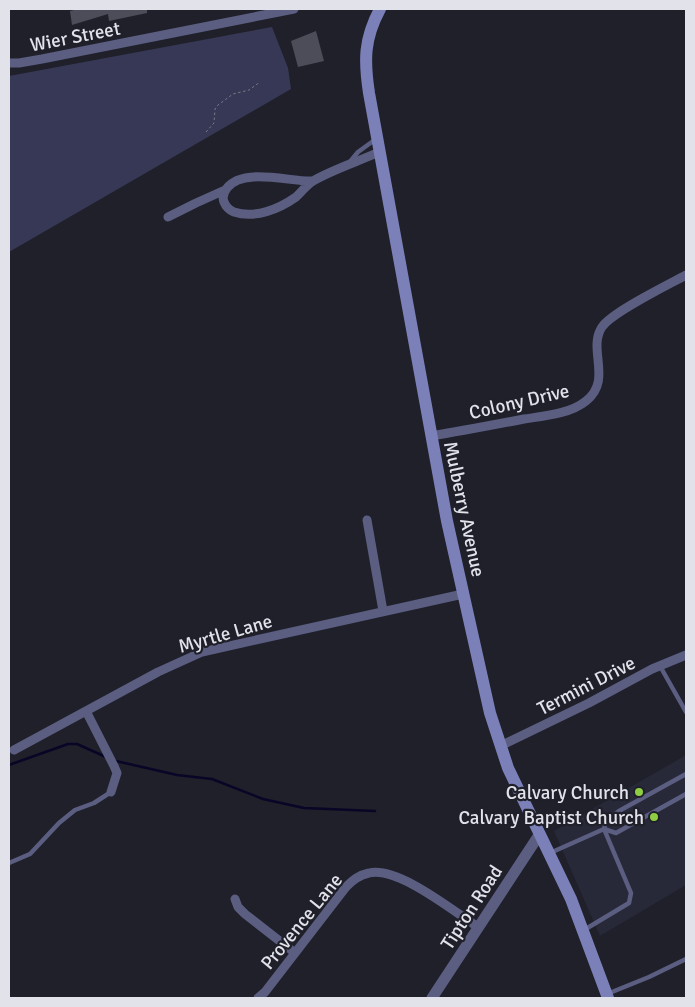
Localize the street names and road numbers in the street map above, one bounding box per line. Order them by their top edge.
street label: Wier Street [28,16,123,57]
street label: Colony Drive [467,379,572,425]
street label: Mulberry Avenue [438,439,490,579]
street label: Myrtle Lane [176,609,275,659]
street label: Termini Drive [533,651,639,721]
street label: Tipton Road [436,861,508,954]
street label: Provence Lane [256,869,348,975]

